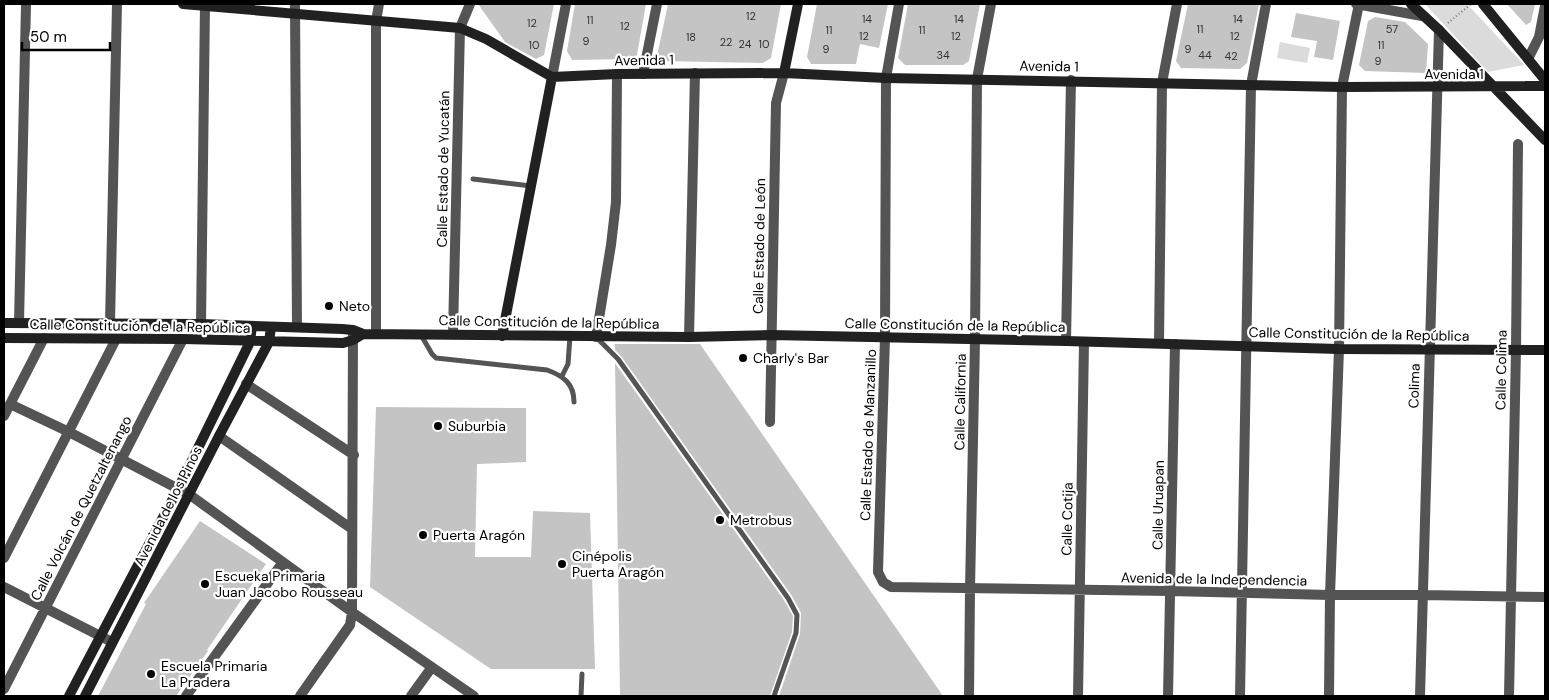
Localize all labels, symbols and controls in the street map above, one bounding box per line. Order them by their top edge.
house number: 12 [746,9,756,23]
house number: 14 [862,12,872,26]
house number: 14 [954,12,964,26]
house number: 14 [1233,12,1243,26]
house number: 11 [587,13,593,27]
house number: 12 [527,16,537,30]
house number: 12 [620,19,630,33]
scale bar [22,20,110,52]
house number: 11 [1197,22,1203,36]
house number: 57 [1386,22,1398,36]
house number: 11 [826,23,832,37]
house number: 11 [919,23,925,37]
text: 50 m [30,27,67,47]
house number: 12 [859,29,869,43]
house number: 12 [951,29,961,43]
house number: 12 [1230,29,1240,43]
house number: 18 [686,30,696,44]
house number: 9 [583,34,590,48]
house number: 22 [720,35,732,49]
house number: 24 [739,37,752,51]
house number: 10 [759,37,769,51]
house number: 10 [529,38,539,52]
house number: 11 [1378,38,1384,52]
house number: 9 [823,42,830,56]
house number: 9 [1185,42,1192,56]
house number: 34 [936,48,950,62]
house number: 44 [1198,48,1212,62]
house number: 42 [1224,49,1238,63]
street label: Avenida 1 [614,50,674,70]
house number: 9 [1375,54,1382,68]
street label: Avenida 1 [1019,56,1079,76]
street label: Avenida 1 [1424,65,1484,83]
street label: Calle Estado de Yucatán [433,90,453,248]
street label: Calle Estado de León [749,178,769,314]
place label: Neto [339,297,370,315]
marker: Neto [323,300,335,312]
street label: Calle Constitución de la República [438,311,660,333]
street label: Calle Constitución de la República [844,314,1066,336]
street label: Calle Constitución de la República [29,315,251,337]
street label: Calle Constitución de la República [1248,323,1470,345]
street label: Calle Colima [1491,330,1511,410]
place label: Charly's Bar [753,349,829,367]
street label: Calle Estado de Manzanillo [856,349,880,521]
marker: Charly's Bar [737,352,749,364]
street label: Calle California [950,354,970,450]
street label: Colima [1404,363,1424,409]
street label: Calle Volcán de Quetzaltenango [26,412,136,604]
place label: Suburbia [448,417,506,435]
marker: Suburbia [432,420,444,432]
street label: Avenida de los Pinos [130,443,206,569]
street label: Calle Uruapan [1148,460,1168,550]
street label: Calle Cotija [1057,482,1077,556]
place label: Metrobus [730,511,792,529]
marker: Metrobus [714,514,726,526]
place label: Puerta Aragón [433,526,525,544]
marker: Puerta Aragón [417,529,429,541]
place label: Cinépolis Puerta Aragón [572,547,664,581]
marker: Cinépolis Puerta Aragón [556,558,568,570]
place label: Escueka Primaria Juan Jacobo Rousseau [215,567,363,601]
street label: Avenida de la Independencia [1121,568,1307,590]
marker: Escueka Primaria Juan Jacobo Rousseau [199,578,211,590]
place label: Escuela Primaria La Pradera [161,657,267,691]
marker: Escuela Primaria La Pradera [145,668,157,680]

